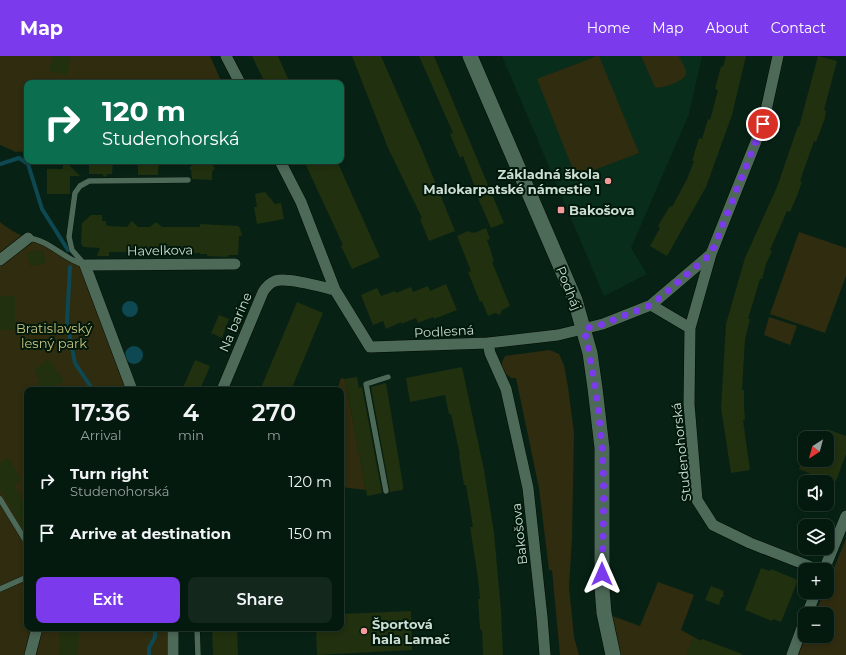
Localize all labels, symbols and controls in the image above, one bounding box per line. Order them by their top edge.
text: Map [20,17,63,40]
text: Home [587,19,630,37]
text: Map [652,19,683,37]
text: About [705,19,749,37]
text: Contact [771,19,826,37]
text: 120 m [102,94,186,128]
icon: right [36,96,88,148]
pin [746,107,780,141]
icon: arrive [752,113,774,135]
text: Studenohorská [102,128,240,150]
place label: Základná škola Malokarpatské námestie 1 [423,166,600,197]
marker: Základná škola Malokarpatské námestie 1 [603,176,613,186]
place label: Bakošova [569,202,634,218]
marker: Bakošova [556,205,566,215]
street label: Havelkova [127,241,193,259]
street label: Podháj [553,264,585,312]
street label: Na barine [215,290,255,354]
park label: Bratislavský lesný park [16,320,93,351]
street label: Podlesná [413,321,475,341]
text: 17:36 [72,398,130,427]
text: 4 [183,398,199,427]
text: 270 [252,398,296,427]
street label: Studenohorská [668,402,694,502]
text: Arrival [80,427,121,443]
text: min [178,427,204,443]
text: m [267,427,281,443]
north arrow [798,431,834,467]
map controls [798,431,834,643]
text: Turn right [70,464,149,483]
icon: right [36,470,58,492]
text: 120 m [288,472,332,491]
button: sound [798,475,834,511]
text: Studenohorská [70,483,169,499]
street label: Bakošova [508,502,530,566]
button: layers [798,519,834,555]
icon: arrive [36,522,58,544]
text: Arrive at destination [70,524,231,543]
text: 150 m [288,524,332,543]
position arrow [581,553,623,595]
button: + [798,563,834,599]
button: Exit [36,577,180,623]
button: Share [188,577,332,623]
button: − [798,607,834,643]
place label: Športová hala Lamač [372,616,450,647]
marker: Športová hala Lamač [359,626,369,636]

